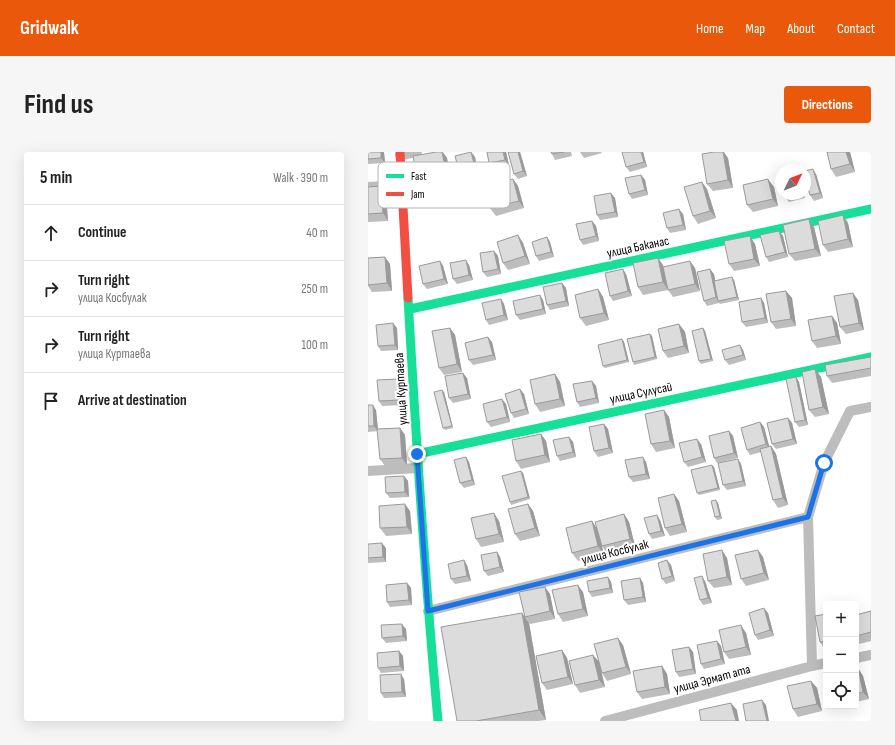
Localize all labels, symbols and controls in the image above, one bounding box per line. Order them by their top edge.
text: Gridwalk [20,17,79,40]
text: Home [696,20,724,37]
text: Map [746,20,765,37]
text: About [787,20,815,37]
text: Contact [837,20,875,37]
button: Directions [784,86,871,123]
text: Find us [24,88,93,121]
legend [378,162,510,208]
north arrow [775,164,811,200]
text: 5 min [40,168,72,188]
text: Walk · 390 m [273,170,328,186]
text: Fast [411,170,427,183]
text: Jam [410,188,425,201]
icon: ahead [40,222,62,244]
text: Continue [78,223,127,242]
text: 40 m [306,225,328,241]
street label: улица Баканас [605,233,671,261]
text: Turn right [78,271,130,290]
icon: right [40,278,62,300]
text: 250 m [301,281,328,297]
text: улица Косбулак [78,290,147,306]
text: Turn right [78,327,130,346]
icon: right [40,334,62,356]
text: 100 m [301,337,328,353]
text: улица Куртаева [78,346,150,362]
street label: улица Куртаева [391,352,411,426]
street label: улица Сулусай [608,379,674,407]
icon: arrive [40,390,62,412]
text: Arrive at destination [78,391,187,410]
route end [408,445,426,463]
route start [815,454,833,472]
street label: улица Косбулак [580,536,650,568]
map controls [823,601,859,709]
button: + [823,601,859,637]
button: − [823,637,859,673]
street label: улица Эрмат ата [672,661,752,697]
button: locate [823,673,859,709]

